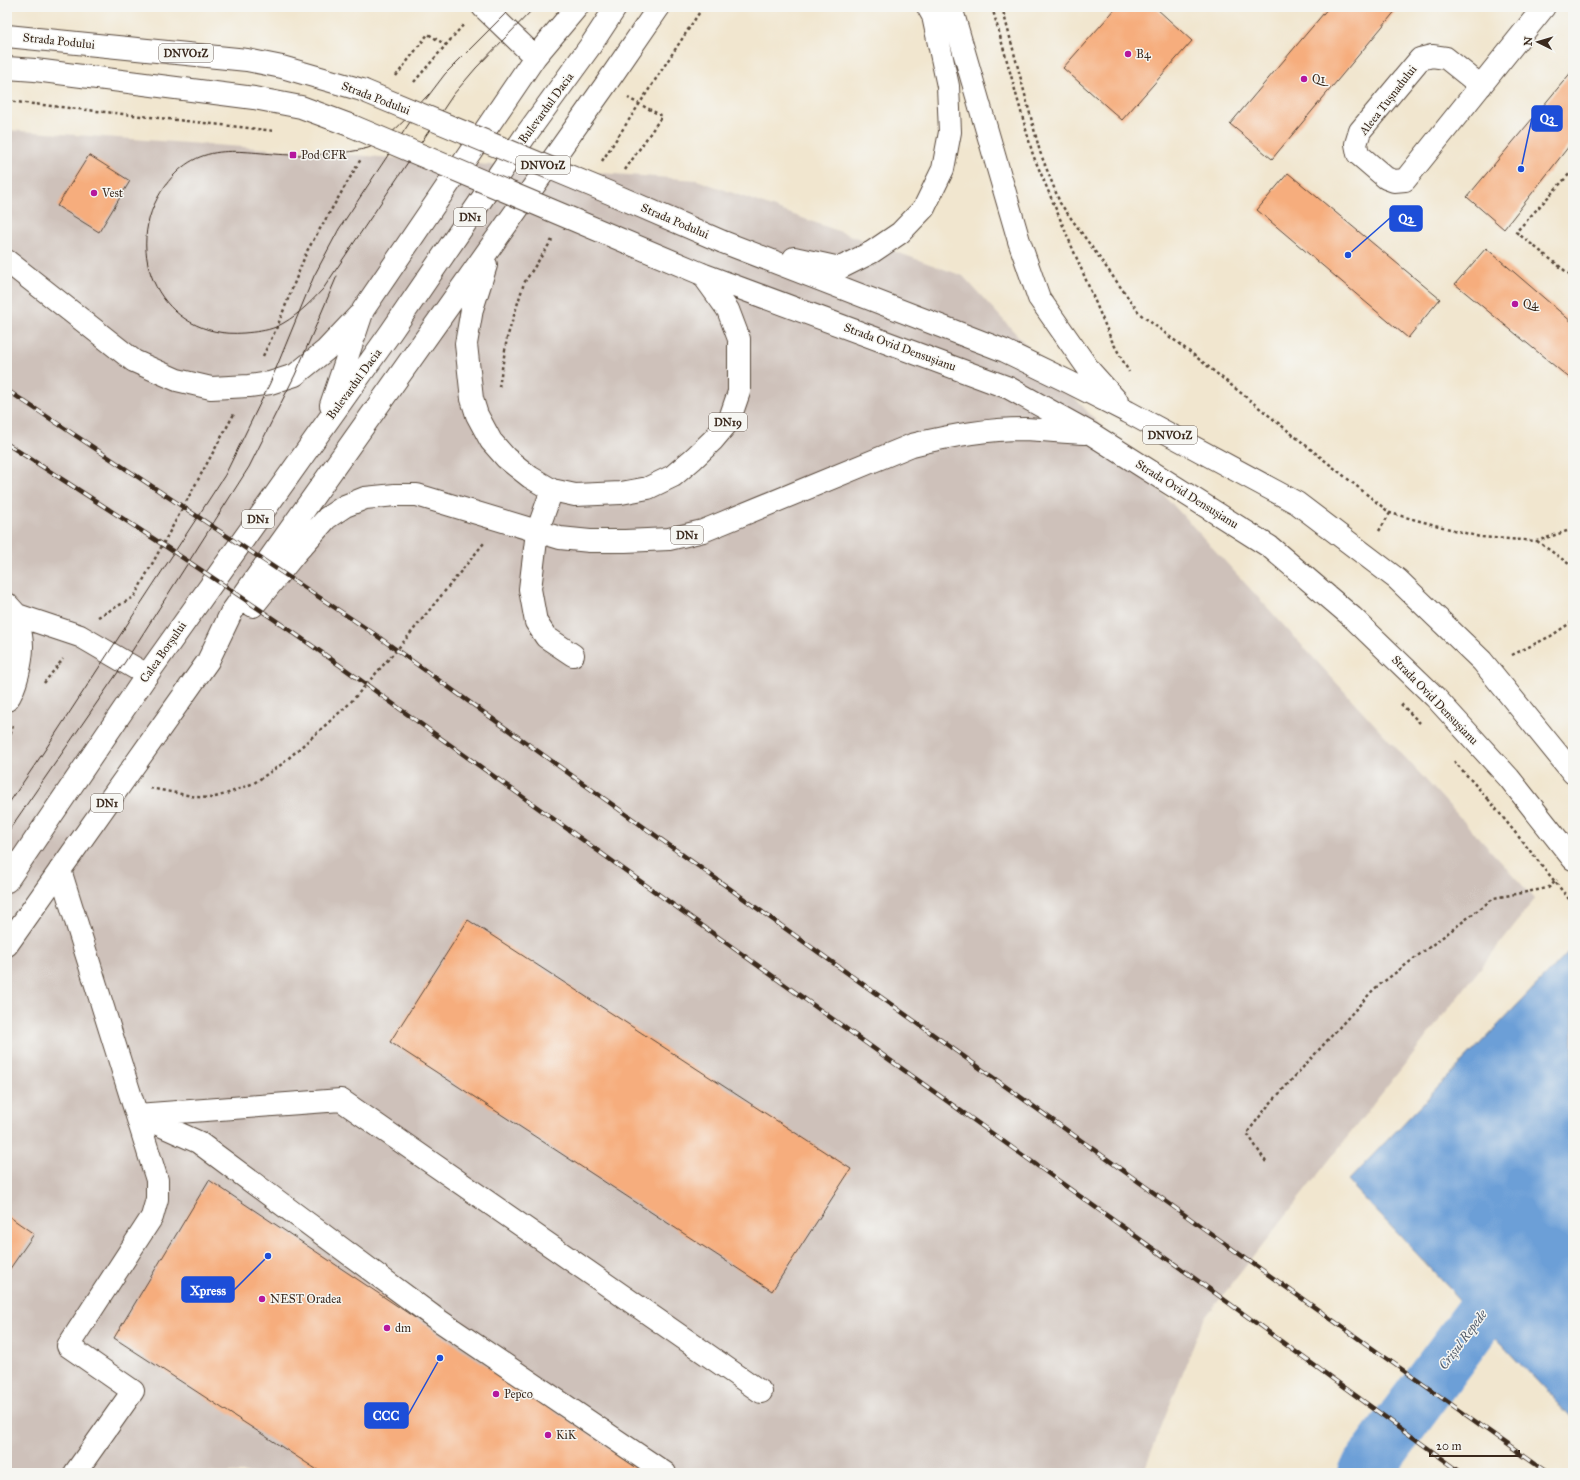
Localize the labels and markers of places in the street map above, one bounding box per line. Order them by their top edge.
place label: B4 [1136,47,1151,61]
marker: B4 [1123,49,1133,59]
place label: Q1 [1312,72,1329,86]
marker: Q1 [1299,74,1309,84]
callout: Q3 [1532,106,1562,131]
place label: Pod CFR [301,148,347,162]
marker: Pod CFR [288,150,298,160]
place label: Vest [101,186,124,200]
marker: Vest [89,188,99,198]
callout: Q2 [1390,206,1422,231]
place label: Q4 [1523,297,1540,311]
marker: Q4 [1510,299,1520,309]
callout: Xpress [182,1277,234,1302]
place label: NEST Oradea [270,1292,342,1306]
marker: NEST Oradea [257,1294,267,1304]
place label: dm [395,1321,411,1335]
marker: dm [382,1323,392,1333]
place label: Pepco [504,1387,533,1401]
marker: Pepco [491,1389,501,1399]
callout: CCC [365,1403,408,1428]
place label: KiK [556,1428,577,1442]
marker: KiK [543,1430,553,1440]

